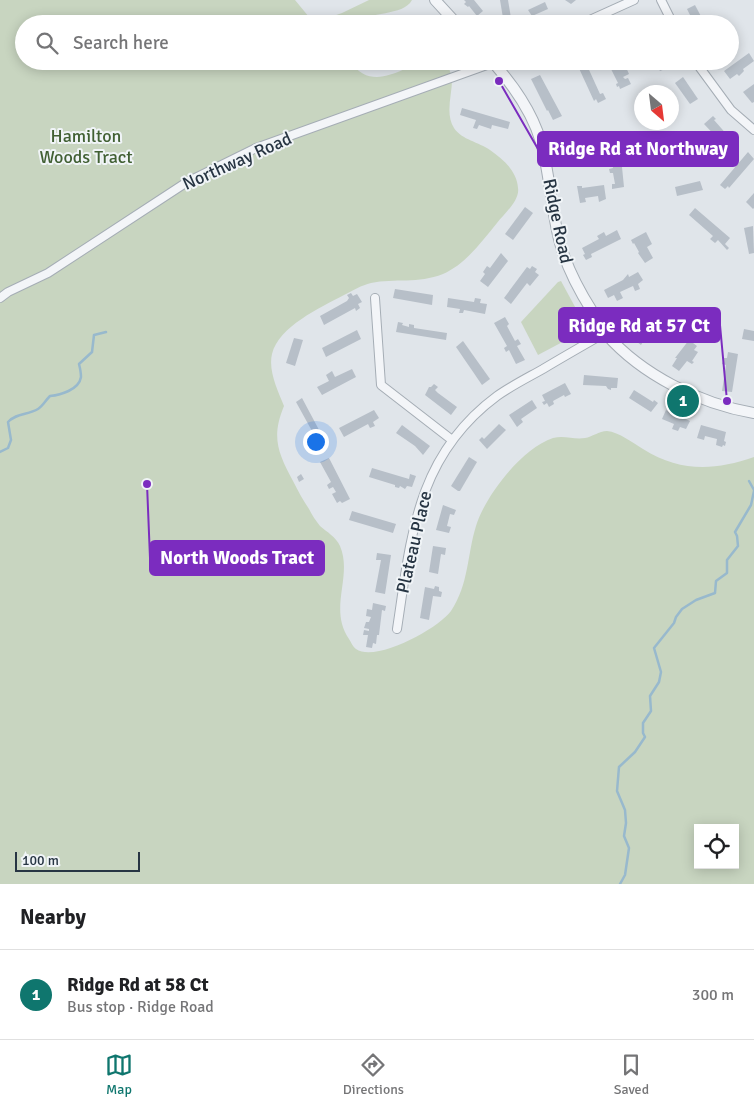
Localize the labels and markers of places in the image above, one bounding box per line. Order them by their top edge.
callout: Ridge Rd at Northway [538,132,738,166]
callout: Ridge Rd at 57 Ct [559,308,720,342]
pin: 1 [667,382,699,420]
callout: North Woods Tract [150,541,324,575]

